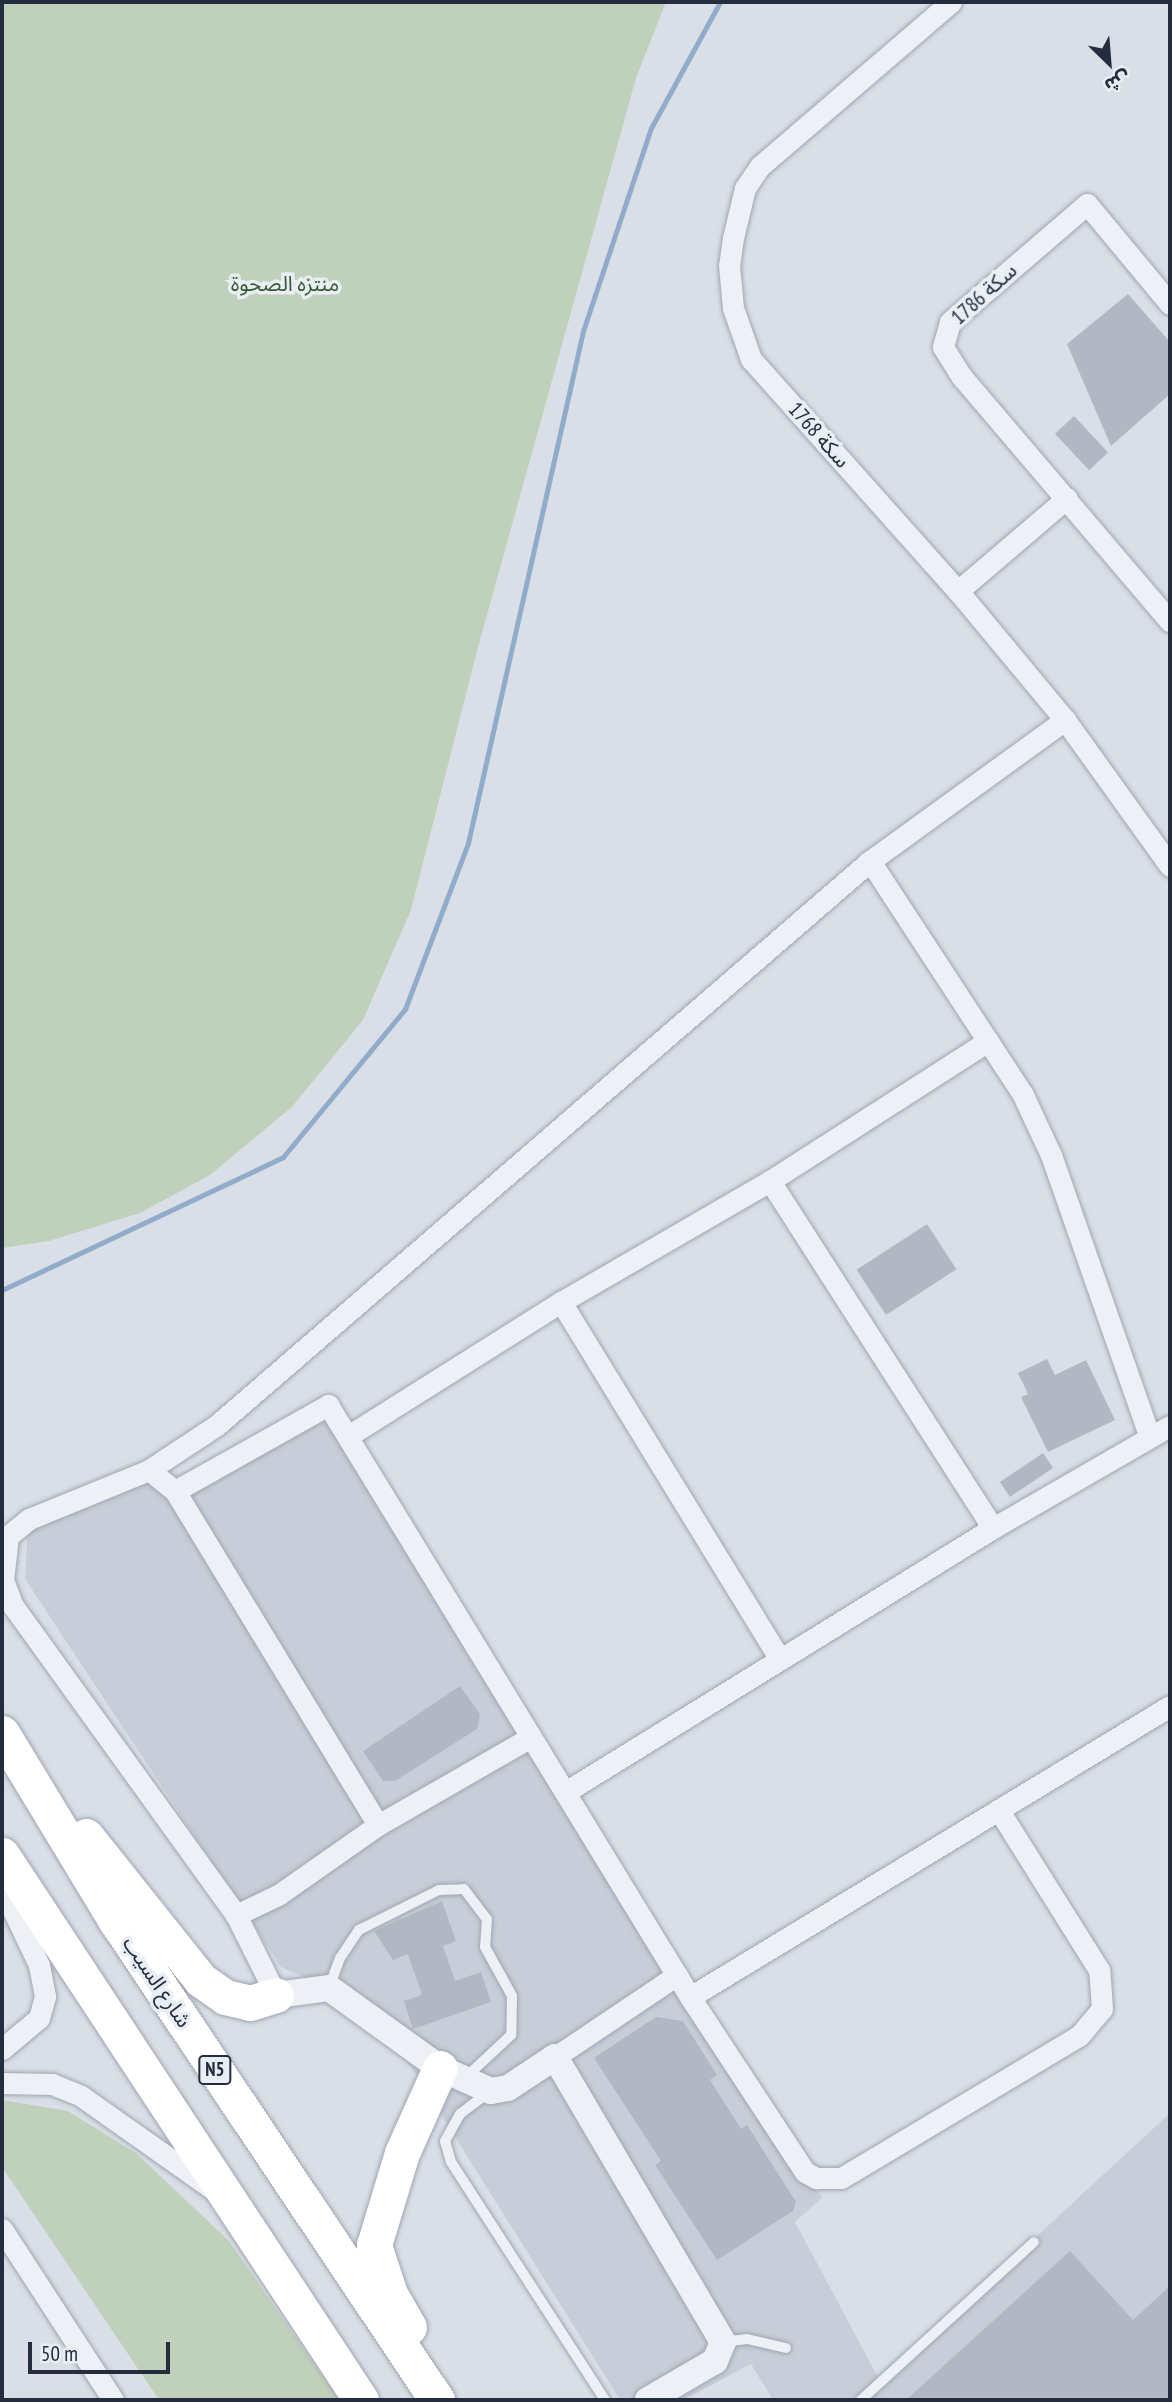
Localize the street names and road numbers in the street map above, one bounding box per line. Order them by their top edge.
street label: سكة 1786 [946,258,1022,330]
street label: سكة 1768 [783,397,855,473]
street label: شارع السيب [117,1932,197,2032]
road number: N5 [198,2054,232,2086]

